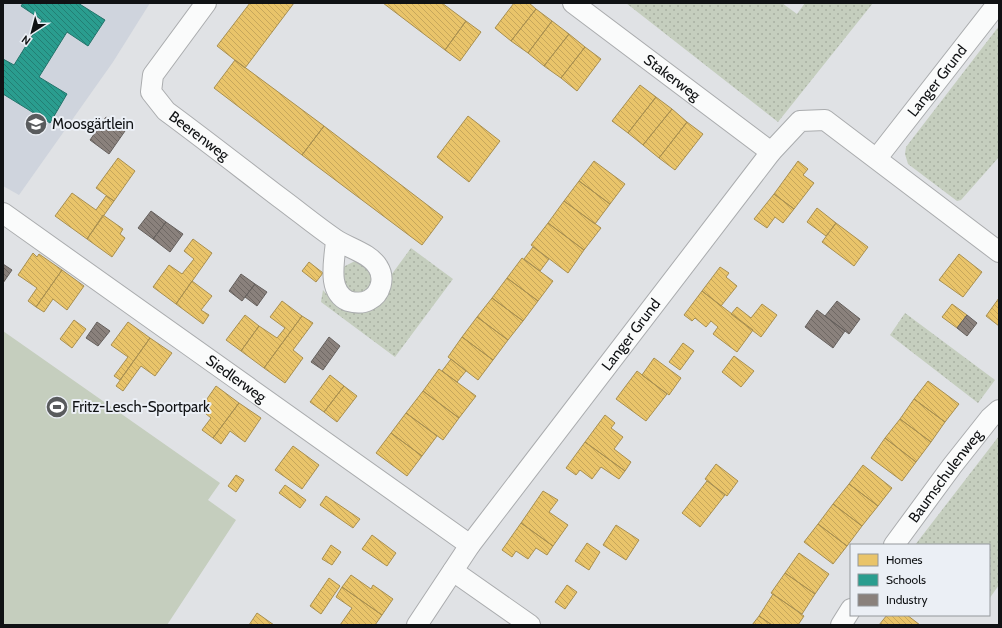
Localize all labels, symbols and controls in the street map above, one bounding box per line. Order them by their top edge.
north arrow [12,12,52,52]
text: N [19,32,33,48]
street label: Langer Grund [904,41,971,120]
street label: Stakerweg [640,51,704,105]
street label: Beerenweg [165,107,233,165]
school or university icon: Moosgärtlein [23,111,49,137]
place label: Moosgärtlein [52,115,134,133]
street label: Langer Grund [598,295,664,374]
street label: Siedlerweg [202,351,270,407]
sports icon: Fritz-Lesch-Sportpark [44,394,70,420]
place label: Fritz-Lesch-Sportpark [72,398,210,416]
street label: Baumschulenweg [905,426,987,526]
legend [850,544,990,616]
text: Homes [886,552,923,567]
text: Schools [886,572,926,587]
text: Industry [886,592,927,607]

